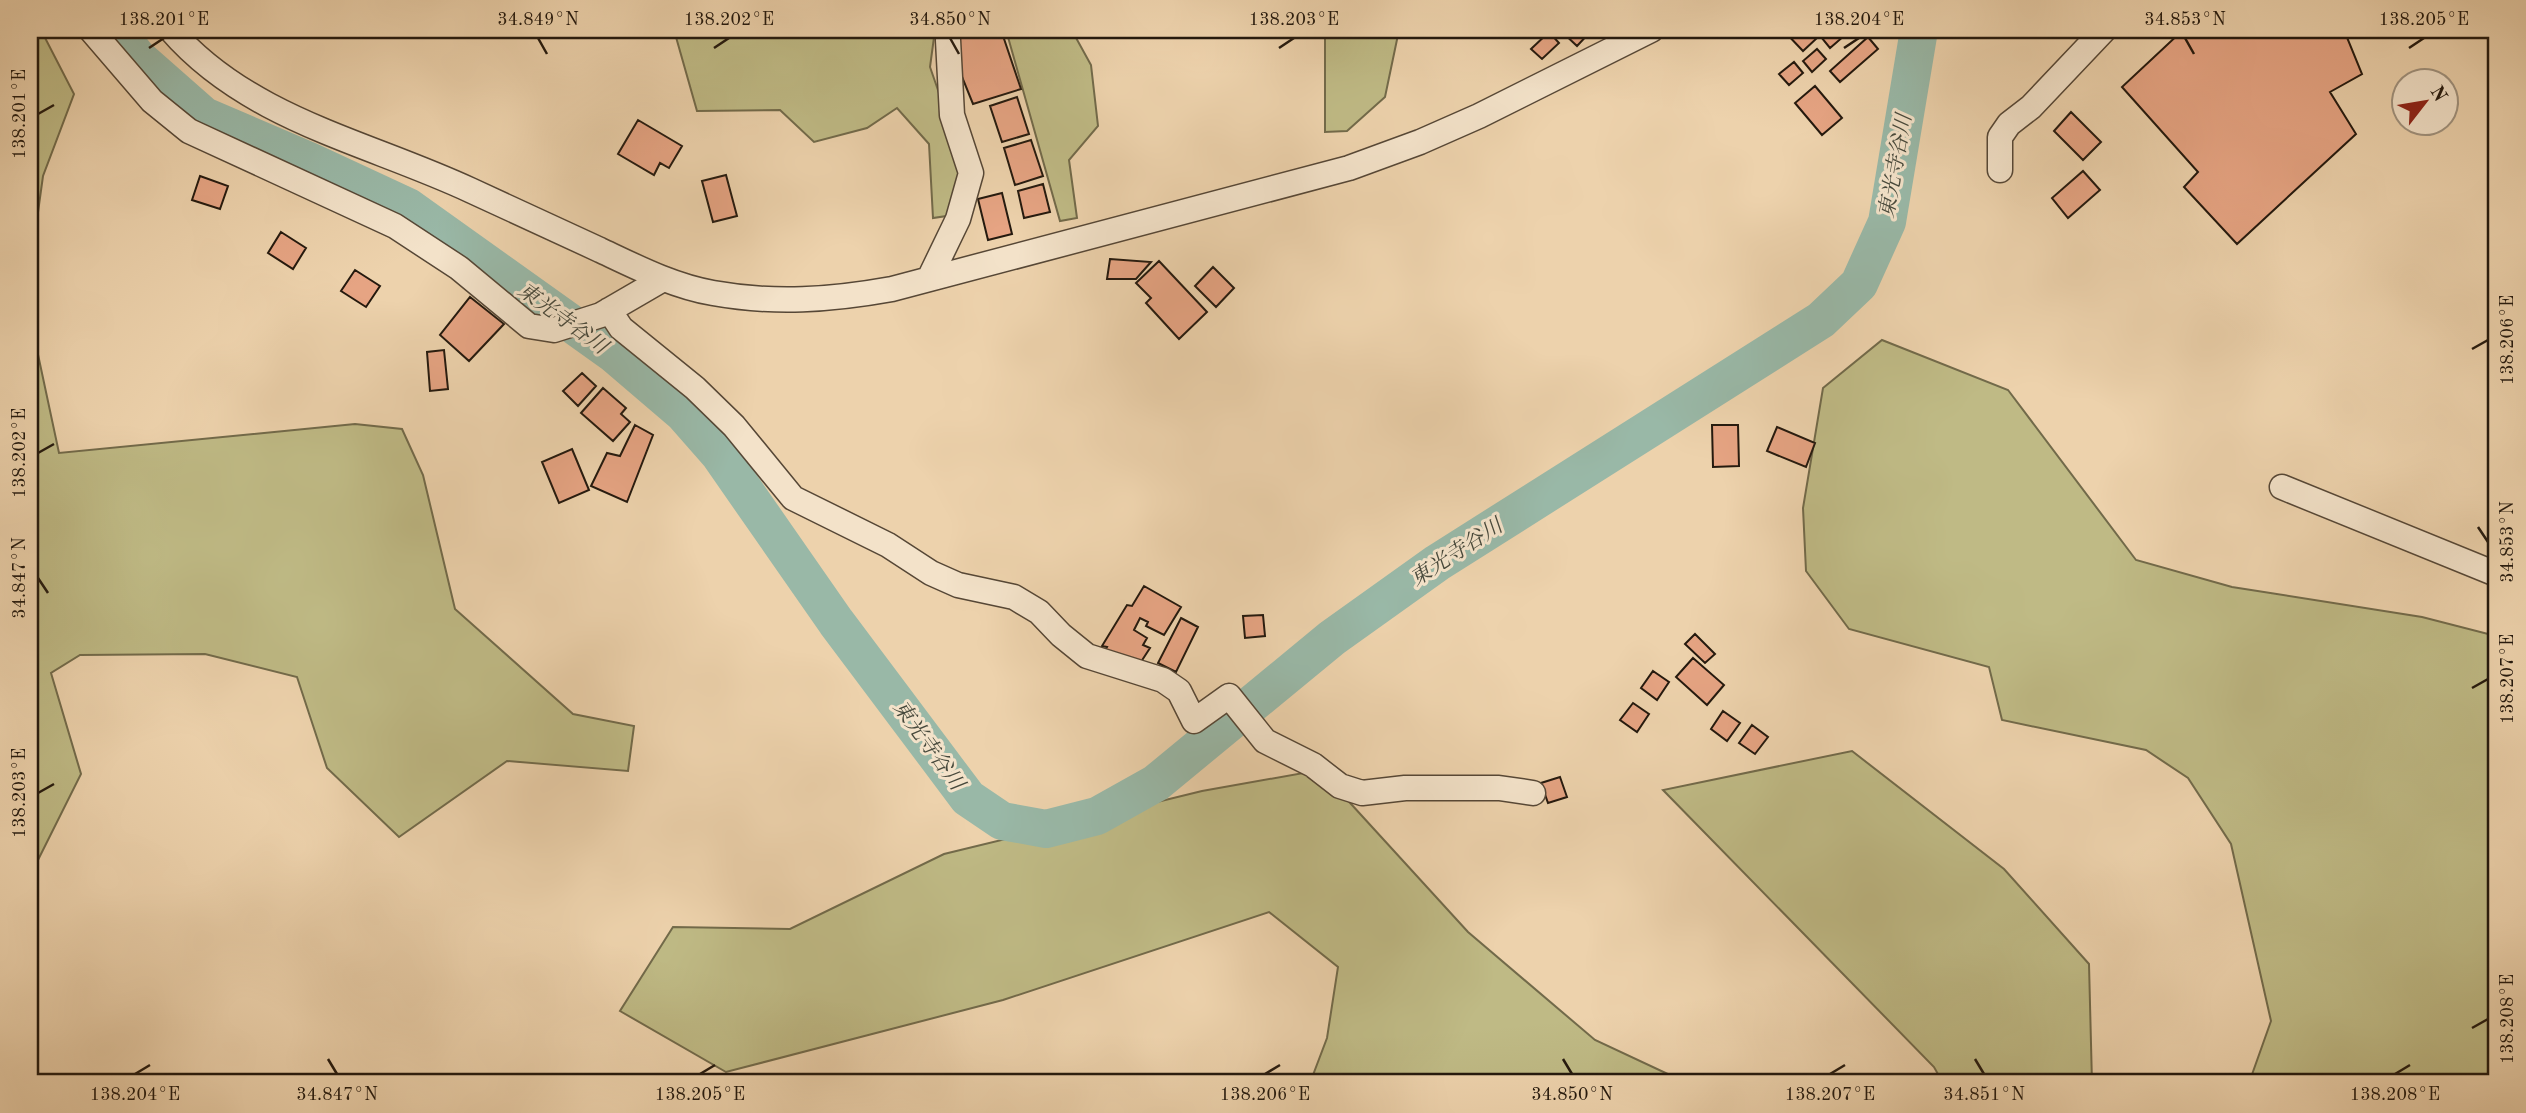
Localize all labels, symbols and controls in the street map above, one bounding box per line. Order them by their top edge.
text: 138.201°E [119,11,209,29]
text: 34.849°N [497,11,579,29]
text: 138.202°E [684,11,774,29]
text: 34.850°N [909,11,991,29]
text: 138.203°E [1249,11,1339,29]
text: 138.204°E [1814,11,1904,29]
text: 34.853°N [2144,11,2226,29]
text: 138.205°E [2379,11,2469,29]
north arrow [2390,66,2460,136]
text: 138.201°E [11,69,29,159]
text: N [2426,83,2450,106]
water label: 東光寺谷川 [1875,110,1916,220]
water label: 東光寺谷川 [513,278,614,360]
text: 138.206°E [2499,295,2517,385]
text: 138.202°E [11,408,29,498]
text: 34.853°N [2499,501,2517,583]
water label: 東光寺谷川 [1406,513,1508,591]
text: 34.847°N [11,537,29,619]
text: 138.207°E [2499,634,2517,724]
water label: 東光寺谷川 [888,696,970,796]
text: 138.203°E [11,748,29,838]
text: 138.208°E [2499,974,2517,1064]
text: 138.204°E [90,1086,180,1104]
text: 34.847°N [296,1086,378,1104]
text: 138.205°E [655,1086,745,1104]
text: 138.206°E [1220,1086,1310,1104]
text: 34.850°N [1531,1086,1613,1104]
text: 138.207°E [1785,1086,1875,1104]
text: 34.851°N [1943,1086,2025,1104]
text: 138.208°E [2350,1086,2440,1104]

